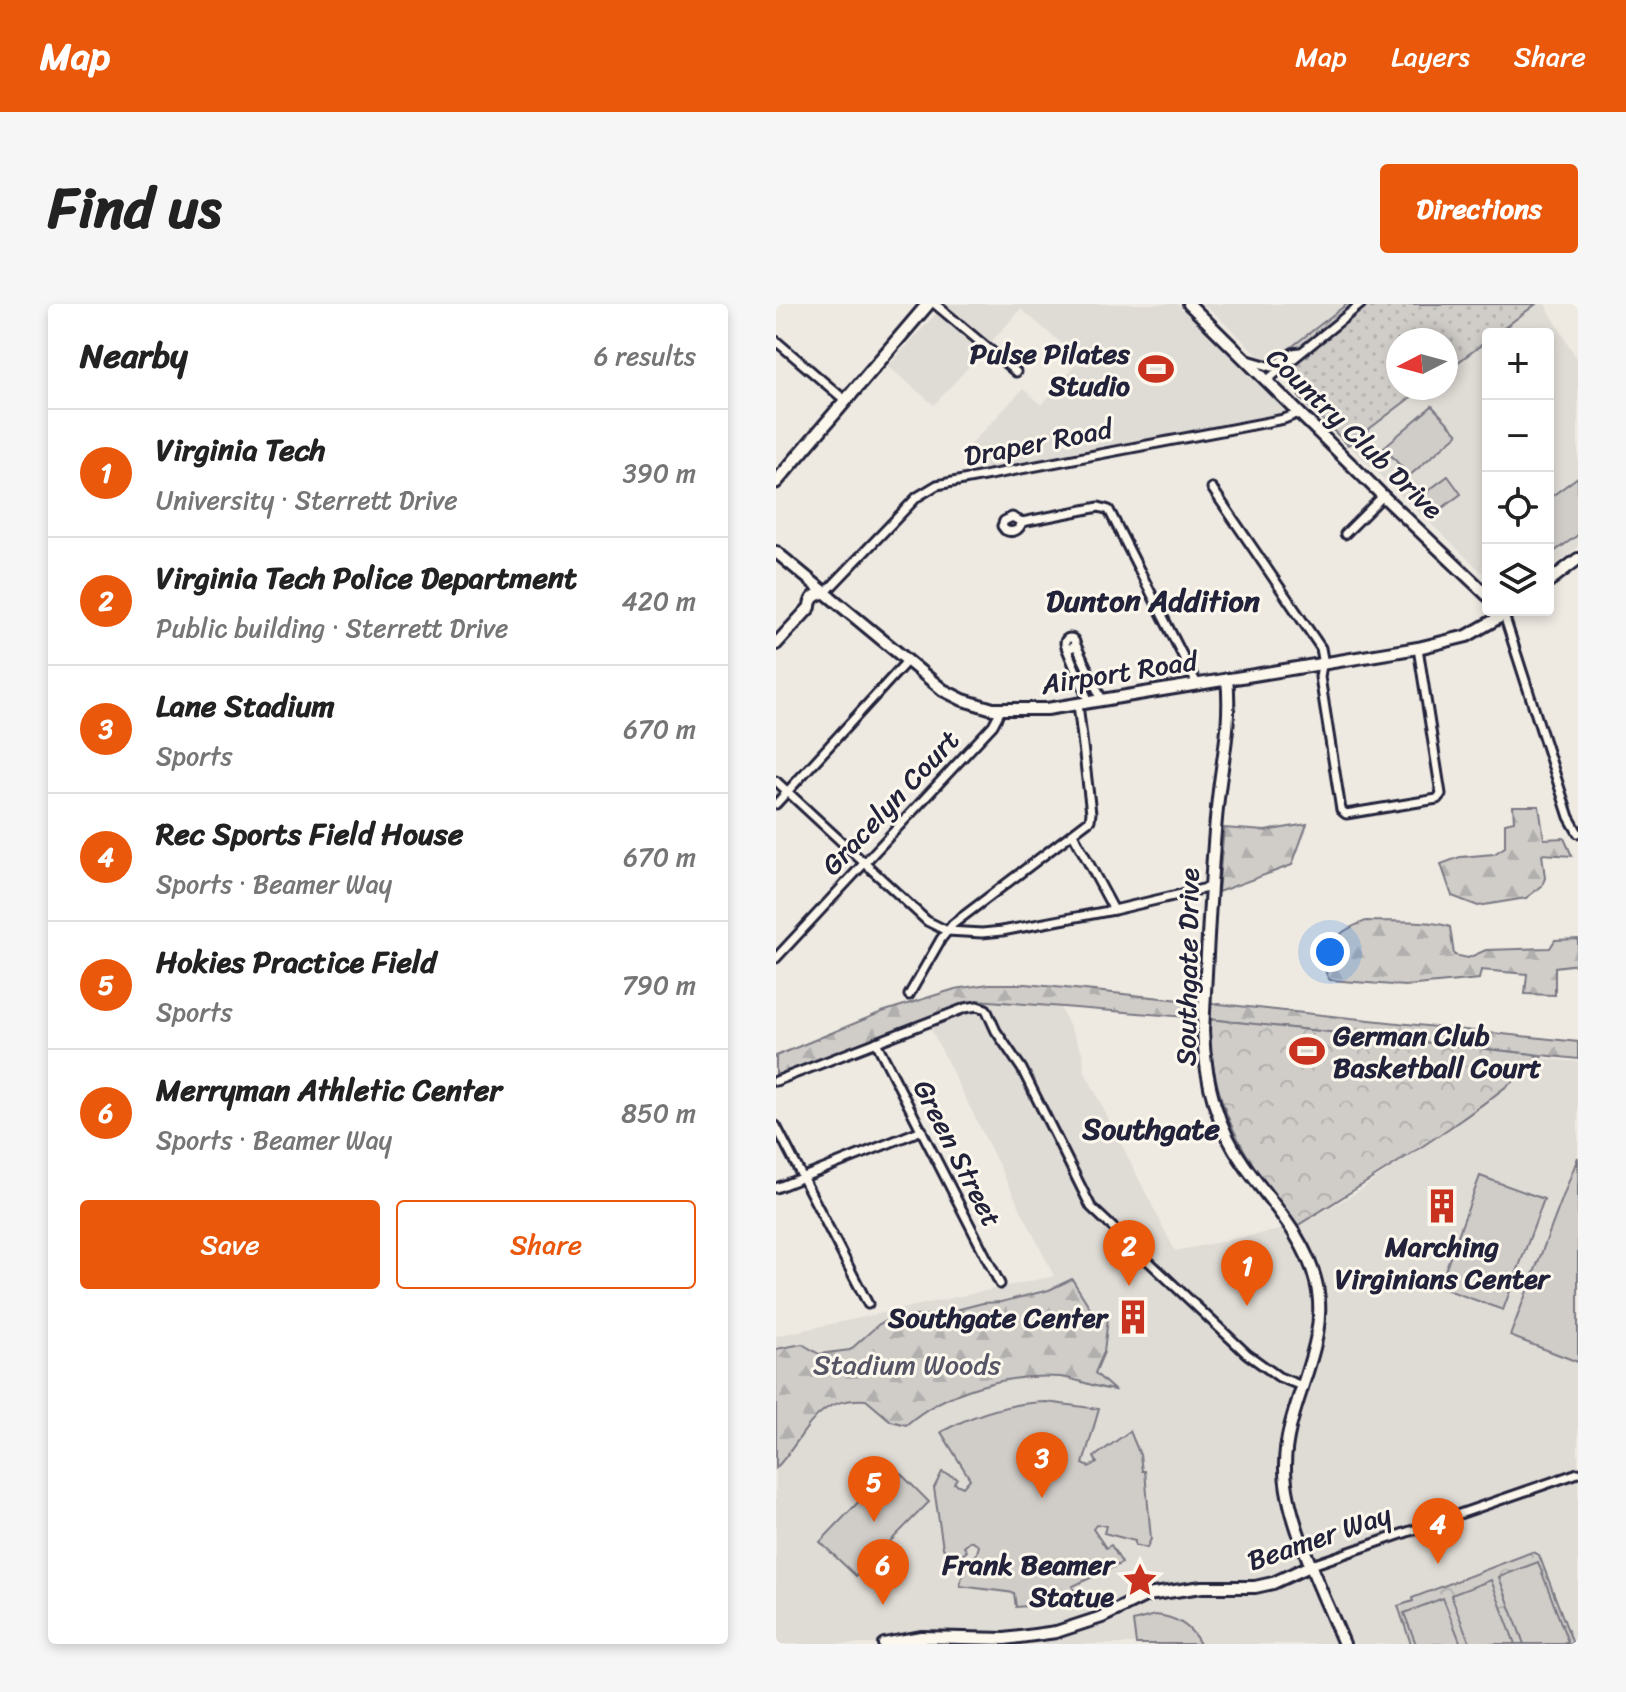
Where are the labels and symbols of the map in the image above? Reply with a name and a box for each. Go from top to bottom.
north arrow [1386,328,1458,400]
place label: Pulse Pilates Studio [970,329,1131,410]
street label: Country Club Drive [1254,335,1455,532]
sports icon: Pulse Pilates Studio [1137,350,1175,388]
street label: Draper Road [960,404,1119,481]
district label: Dunton Addition [1046,574,1261,628]
street label: Airport Road [1037,636,1203,709]
street label: Gracelyn Court [809,718,972,887]
street label: Southgate Drive [1161,867,1214,1067]
your location [1310,932,1350,972]
place label: German Club Basketball Court [1333,1011,1542,1092]
sports icon: German Club Basketball Court [1288,1032,1326,1070]
street label: Green Street [899,1071,1016,1236]
district label: Southgate [1081,1102,1220,1156]
building icon: Marching Virginians Center [1423,1187,1461,1225]
pin: 2 [1103,1220,1155,1286]
place label: Marching Virginians Center [1335,1222,1552,1303]
pin: 1 [1221,1240,1273,1306]
place label: Southgate Center [887,1293,1110,1342]
building icon: Southgate Center [1114,1298,1152,1336]
park label: Stadium Woods [813,1340,1001,1389]
pin: 3 [1016,1432,1068,1498]
pin: 5 [848,1456,900,1522]
street label: Beamer Way [1240,1490,1399,1585]
pin: 4 [1412,1498,1464,1564]
pin: 6 [857,1539,909,1605]
place label: Frank Beamer Statue [941,1540,1117,1621]
place icon: Frank Beamer Statue [1121,1561,1159,1599]

